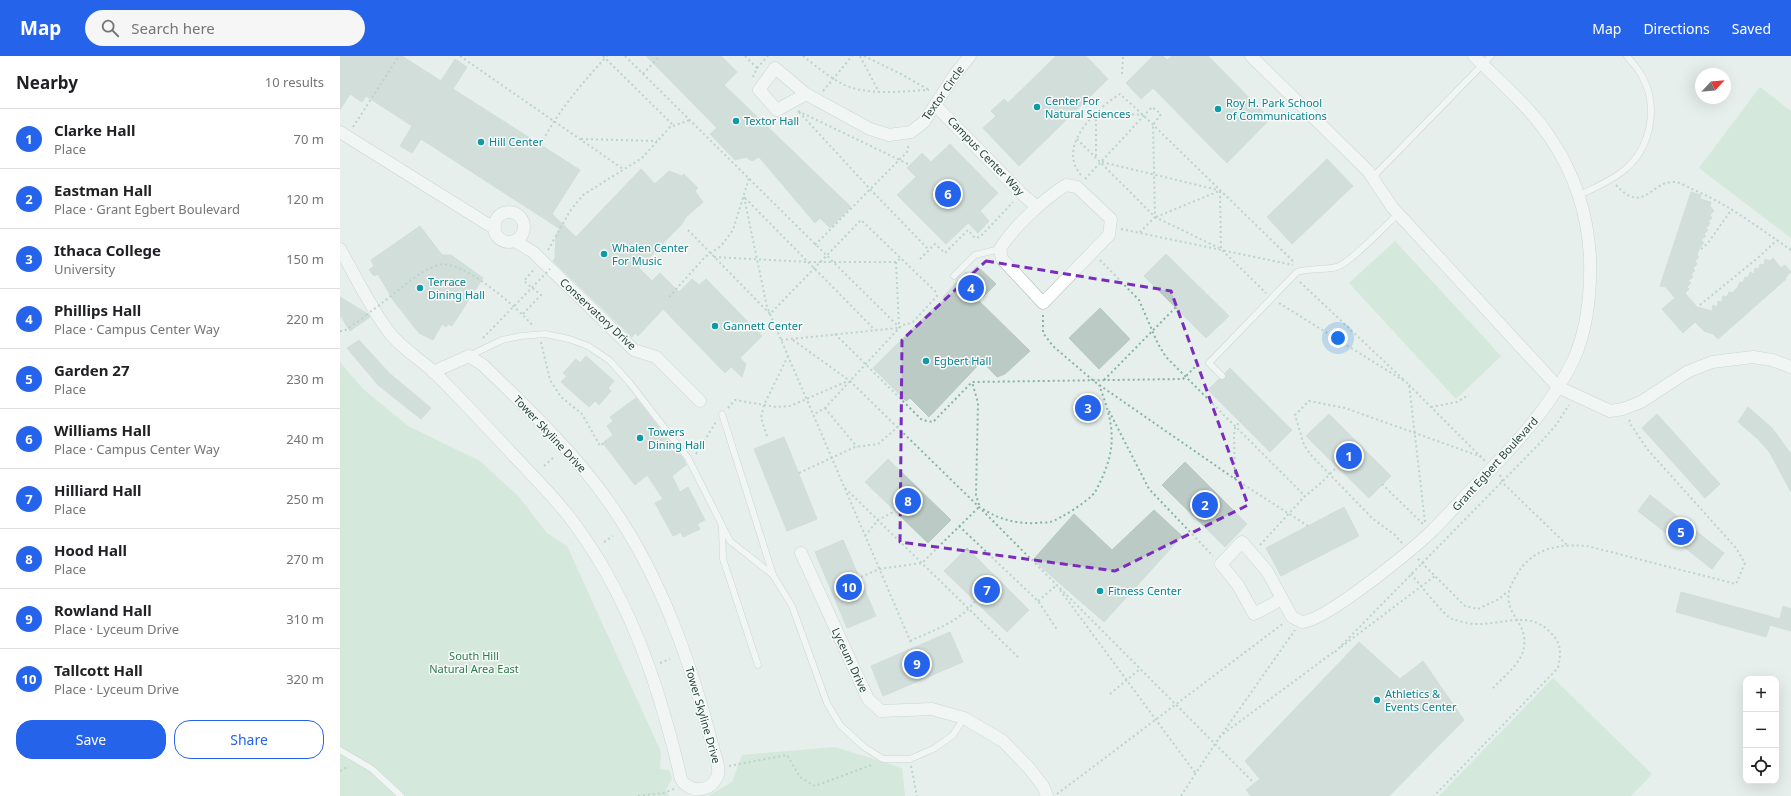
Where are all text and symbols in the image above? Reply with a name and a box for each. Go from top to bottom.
search box [85,10,365,46]
text: Map [20,15,61,41]
icon: search [99,17,121,39]
text: Search here [131,18,215,38]
text: Map [1592,19,1621,38]
text: Directions [1643,19,1710,38]
text: Saved [1732,19,1771,38]
street label: Textor Circle [918,62,967,123]
north arrow [1695,68,1731,104]
text: Nearby [16,71,78,94]
text: 10 results [265,73,324,91]
place label: Center For Natural Sciences [1045,93,1130,121]
place label: Roy H. Park School of Communications [1226,95,1327,123]
marker: Center For Natural Sciences [1032,102,1042,112]
marker: Roy H. Park School of Communications [1213,104,1223,114]
place label: Textor Hall [744,113,799,128]
street label: Campus Center Way [945,113,1028,199]
marker: Textor Hall [731,116,741,126]
text: Clarke Hall [54,120,135,140]
text: 1 [25,130,33,148]
text: 70 m [294,130,324,148]
place label: Hill Center [489,134,544,149]
marker: Hill Center [476,137,486,147]
text: Place [54,140,86,158]
pin: 6 [935,179,961,209]
text: Eastman Hall [54,180,152,200]
text: 2 [25,190,33,208]
text: 120 m [286,190,324,208]
text: Place · Grant Egbert Boulevard [54,200,240,218]
text: Ithaca College [54,240,161,260]
place label: Whalen Center For Music [612,240,689,268]
marker: Whalen Center For Music [599,249,609,259]
text: 3 [25,250,33,268]
text: 150 m [286,250,324,268]
text: University [54,260,115,278]
pin: 4 [958,273,984,303]
place label: Terrace Dining Hall [428,274,485,302]
street label: Conservatory Drive [557,274,640,353]
marker: Terrace Dining Hall [415,283,425,293]
text: Phillips Hall [54,300,141,320]
text: 4 [25,310,33,328]
text: 220 m [286,310,324,328]
place label: Gannett Center [723,318,803,333]
text: Place · Campus Center Way [54,320,220,338]
marker: Gannett Center [710,321,720,331]
your location [1328,328,1348,348]
place label: Egbert Hall [934,353,991,368]
marker: Egbert Hall [921,356,931,366]
text: Garden 27 [54,360,130,380]
text: 5 [25,370,33,388]
text: 230 m [286,370,324,388]
text: Place [54,380,86,398]
street label: Tower Skyline Drive [511,392,590,475]
pin: 3 [1075,393,1101,423]
street label: Grant Egbert Boulevard [1448,413,1541,514]
text: Williams Hall [54,420,151,440]
place label: Towers Dining Hall [648,424,705,452]
text: 6 [25,430,33,448]
text: 240 m [286,430,324,448]
marker: Towers Dining Hall [635,433,645,443]
text: Place · Campus Center Way [54,440,220,458]
pin: 1 [1336,441,1362,471]
text: Hilliard Hall [54,480,142,500]
pin: 8 [895,486,921,516]
text: 7 [25,490,33,508]
text: 250 m [286,490,324,508]
pin: 2 [1192,490,1218,520]
text: Place [54,500,86,518]
pin: 5 [1668,517,1694,547]
text: Hood Hall [54,540,127,560]
text: 8 [25,550,33,568]
text: 270 m [286,550,324,568]
text: Place [54,560,86,578]
pin: 10 [836,572,862,602]
pin: 7 [974,575,1000,605]
place label: Fitness Center [1108,583,1182,598]
marker: Fitness Center [1095,586,1105,596]
text: Rowland Hall [54,600,152,620]
text: 9 [25,610,33,628]
text: 310 m [286,610,324,628]
text: Place · Lyceum Drive [54,620,179,638]
street label: Lyceum Drive [829,625,872,695]
park label: South Hill Natural Area East [429,648,519,676]
pin: 9 [904,649,930,679]
text: Tallcott Hall [54,660,143,680]
street label: Tower Skyline Drive [682,665,725,765]
text: 10 [22,670,36,688]
text: 320 m [286,670,324,688]
map controls [1743,676,1779,784]
button: + [1743,676,1779,712]
text: Place · Lyceum Drive [54,680,179,698]
place label: Athletics & Events Center [1385,686,1457,714]
marker: Athletics & Events Center [1372,695,1382,705]
button: − [1743,712,1779,748]
button: Save [16,720,166,759]
button: Share [174,720,324,759]
button: locate [1743,748,1779,784]

